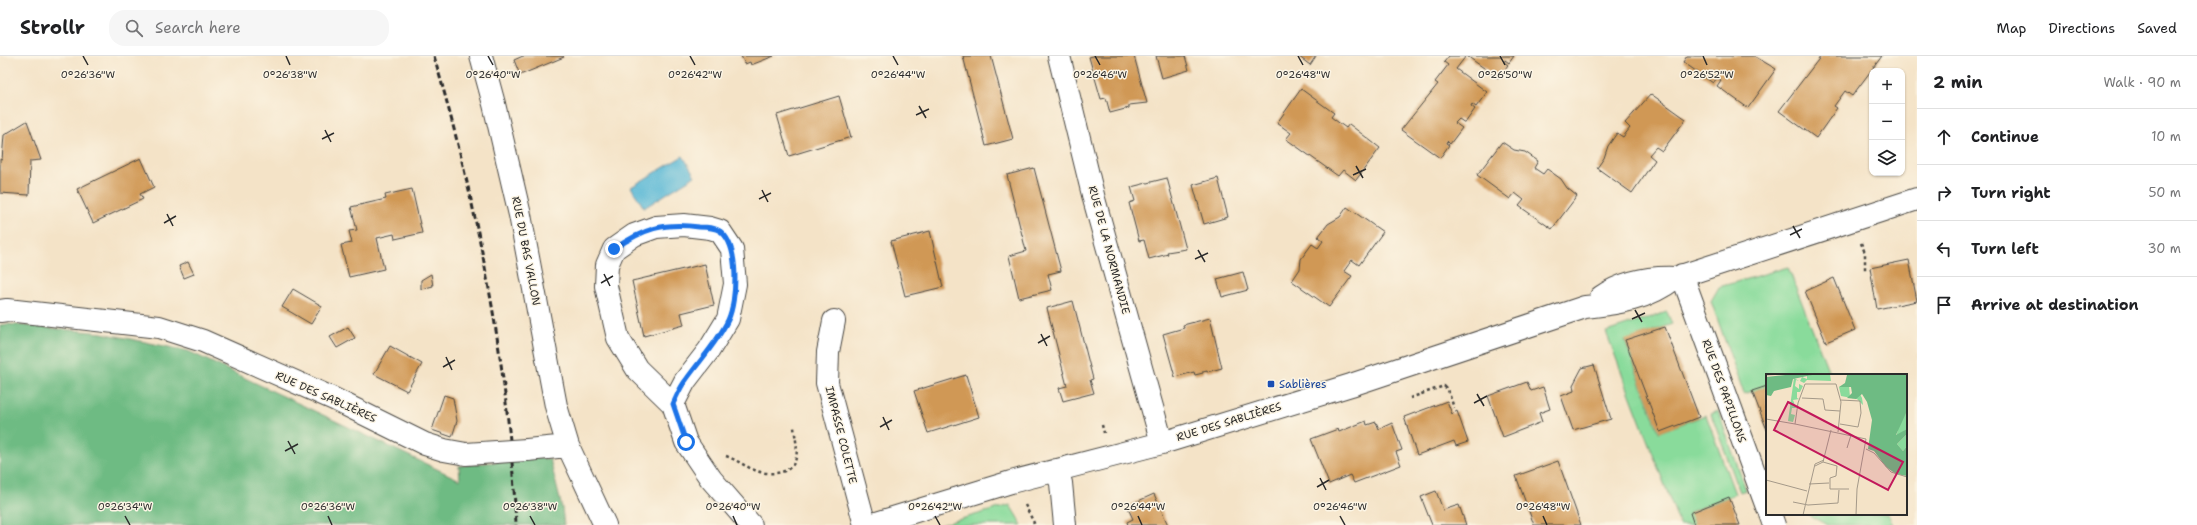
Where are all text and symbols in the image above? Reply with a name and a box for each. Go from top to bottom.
search box [109,10,389,46]
text: Strollr [20,15,85,40]
icon: search [123,17,145,39]
text: Search here [155,18,241,38]
text: Map [1997,19,2027,37]
text: Directions [2049,19,2115,37]
text: Saved [2137,19,2177,37]
text: 0°26'36"W [61,68,116,81]
text: 0°26'38"W [263,68,318,81]
text: 0°26'40"W [465,68,521,81]
text: 0°26'42"W [668,68,722,81]
text: 0°26'44"W [871,68,926,81]
text: 0°26'46"W [1073,68,1127,81]
text: 0°26'48"W [1276,68,1331,81]
text: 0°26'50"W [1478,68,1533,81]
text: 0°26'52"W [1680,68,1734,81]
map controls [1869,68,1905,176]
button: + [1869,68,1905,104]
text: 2 min [1933,71,1983,93]
text: Walk · 90 m [2103,74,2181,91]
button: − [1869,104,1905,140]
icon: ahead [1933,126,1955,148]
text: Continue [1971,127,2039,147]
text: 10 m [2151,128,2181,145]
button: layers [1869,140,1905,176]
icon: right [1933,182,1955,204]
text: Turn right [1971,183,2051,203]
street label: RUE DE LA NORMANDIE [1085,184,1133,316]
text: 50 m [2148,184,2181,201]
street label: RUE DU BAS VALLON [508,195,544,307]
icon: left [1933,238,1955,260]
text: Turn left [1971,239,2039,259]
route end [605,240,623,258]
text: 30 m [2147,240,2181,257]
icon: arrive [1933,294,1955,316]
text: Arrive at destination [1971,295,2139,315]
street label: RUE DES PAPILLONS [1698,337,1750,445]
street label: RUE DES SABLIÈRES [273,367,379,426]
inset map [1766,374,1907,515]
place label: Sablières [1279,377,1327,392]
marker: Sablières [1266,379,1276,389]
street label: IMPASSE COLETTE [822,385,860,485]
street label: RUE DES SABLIÈRES [1174,398,1283,445]
route start [677,433,695,451]
text: 0°26'34"W [98,500,153,513]
text: 0°26'36"W [301,500,356,513]
text: 0°26'38"W [503,500,558,513]
text: 0°26'40"W [705,500,761,513]
text: 0°26'42"W [908,500,962,513]
text: 0°26'44"W [1111,500,1166,513]
text: 0°26'46"W [1313,500,1367,513]
text: 0°26'48"W [1516,500,1571,513]

